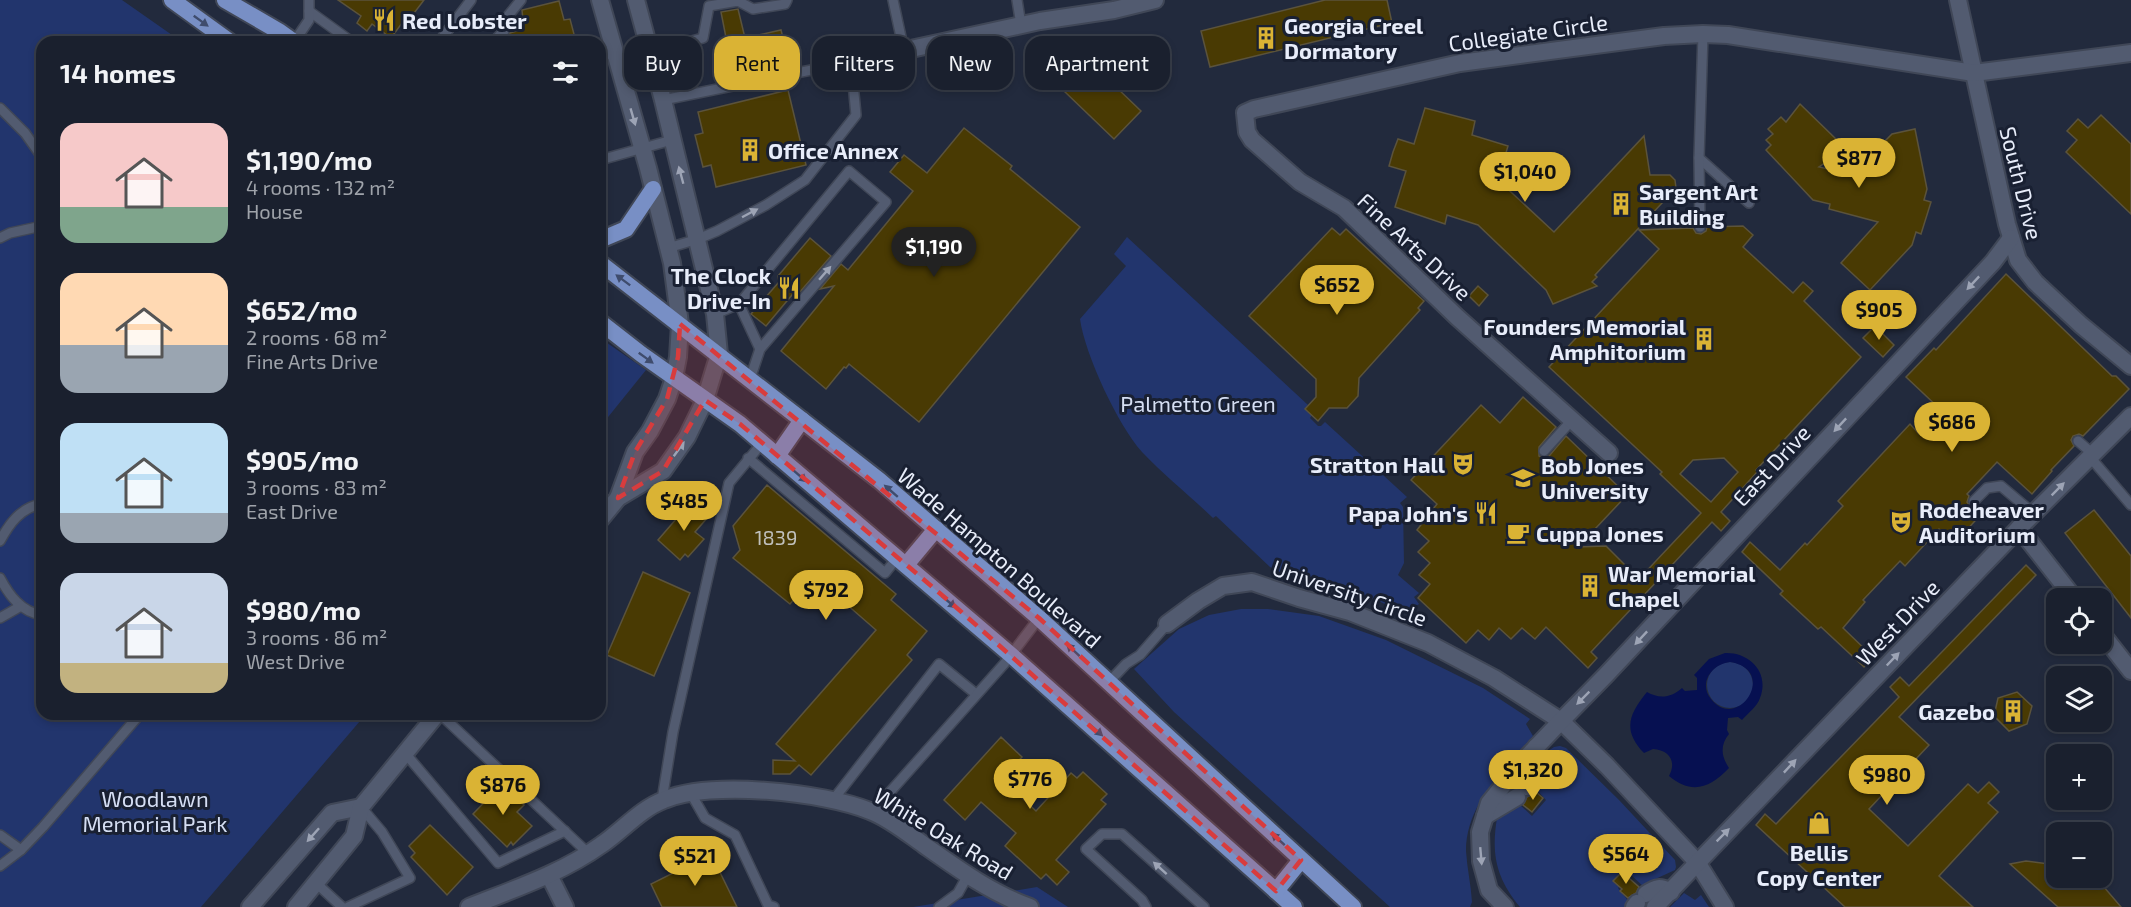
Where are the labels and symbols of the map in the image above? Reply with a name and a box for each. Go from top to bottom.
restaurant icon: Red Lobster [371,7,397,33]
place label: Red Lobster [402,7,527,33]
street label: Collegiate Circle [1447,8,1609,56]
place label: Georgia Creel Dormatory [1284,12,1424,64]
one-way arrow [193,15,209,27]
building icon: Georgia Creel Dormatory [1253,25,1279,51]
one-way arrow [629,108,638,126]
street label: South Drive [1995,124,2049,242]
building icon: Office Annex [737,137,763,163]
place label: Office Annex [768,137,899,163]
pin: $877 [1823,138,1895,189]
pin: $1,040 [1476,152,1574,203]
one-way arrow [675,166,685,185]
place label: Sargent Art Building [1639,178,1758,229]
street label: Fine Arts Drive [1353,187,1477,305]
building icon: Sargent Art Building [1608,191,1634,217]
one-way arrow [742,208,759,218]
pin: $1,190 [885,227,983,278]
place label: The Clock Drive-In [671,262,772,313]
one-way arrow [819,265,832,281]
pin: $652 [1301,265,1373,316]
one-way arrow [616,275,631,287]
restaurant icon: The Clock Drive-In [776,275,802,301]
one-way arrow [1966,275,1980,290]
pin: $905 [1843,290,1915,341]
place label: Founders Memorial Amphitorium [1483,313,1687,364]
building icon: Founders Memorial Amphitorium [1691,326,1717,352]
one-way arrow [638,352,654,364]
park label: Palmetto Green [1120,390,1276,416]
pin: $686 [1916,402,1988,453]
one-way arrow [1833,417,1847,431]
street label: East Drive [1727,419,1815,511]
one-way arrow [672,441,684,456]
place label: Stratton Hall [1310,451,1446,477]
theatre icon: Stratton Hall [1450,451,1476,477]
place label: Bob Jones University [1541,452,1649,504]
street label: Wade Hampton Boulevard [893,462,1107,652]
school or university icon: Bob Jones University [1510,465,1536,491]
one-way arrow [792,469,807,482]
pin: $485 [648,481,720,532]
one-way arrow [2051,482,2065,496]
one-way arrow [884,484,899,498]
place label: Rodeheaver Auditorium [1919,496,2044,547]
place label: Papa John's [1348,500,1468,526]
restaurant icon: Papa John's [1473,500,1499,526]
theatre icon: Rodeheaver Auditorium [1888,509,1914,535]
cafe icon: Cuppa Jones [1505,520,1531,546]
place label: Cuppa Jones [1536,520,1664,546]
house number: 1839 [755,525,797,549]
street label: University Circle [1269,553,1431,631]
place label: War Memorial Chapel [1608,560,1756,611]
pin: $792 [790,570,862,621]
building icon: War Memorial Chapel [1577,573,1603,599]
street label: West Drive [1850,574,1944,670]
one-way arrow [941,595,957,608]
one-way arrow [1634,631,1648,645]
one-way arrow [1067,644,1081,658]
one-way arrow [1885,652,1899,666]
one-way arrow [1577,690,1591,704]
place label: Gazebo [1918,698,1995,724]
building icon: Gazebo [2000,698,2026,724]
one-way arrow [1088,723,1103,736]
pin: $1,320 [1484,750,1582,801]
pin: $980 [1851,755,1923,806]
pin: $776 [994,759,1066,810]
one-way arrow [1782,759,1796,773]
pin: $876 [467,765,539,816]
street label: White Oak Road [870,781,1018,885]
park label: Woodlawn Memorial Park [82,785,228,836]
shop icon: Bellis Copy Center [1806,810,1832,836]
one-way arrow [306,827,320,842]
one-way arrow [1716,828,1730,843]
one-way arrow [1271,832,1286,846]
pin: $564 [1590,834,1662,885]
pin: $521 [659,836,731,887]
place label: Bellis Copy Center [1756,839,1882,891]
one-way arrow [1476,846,1486,865]
one-way arrow [1153,861,1168,875]

